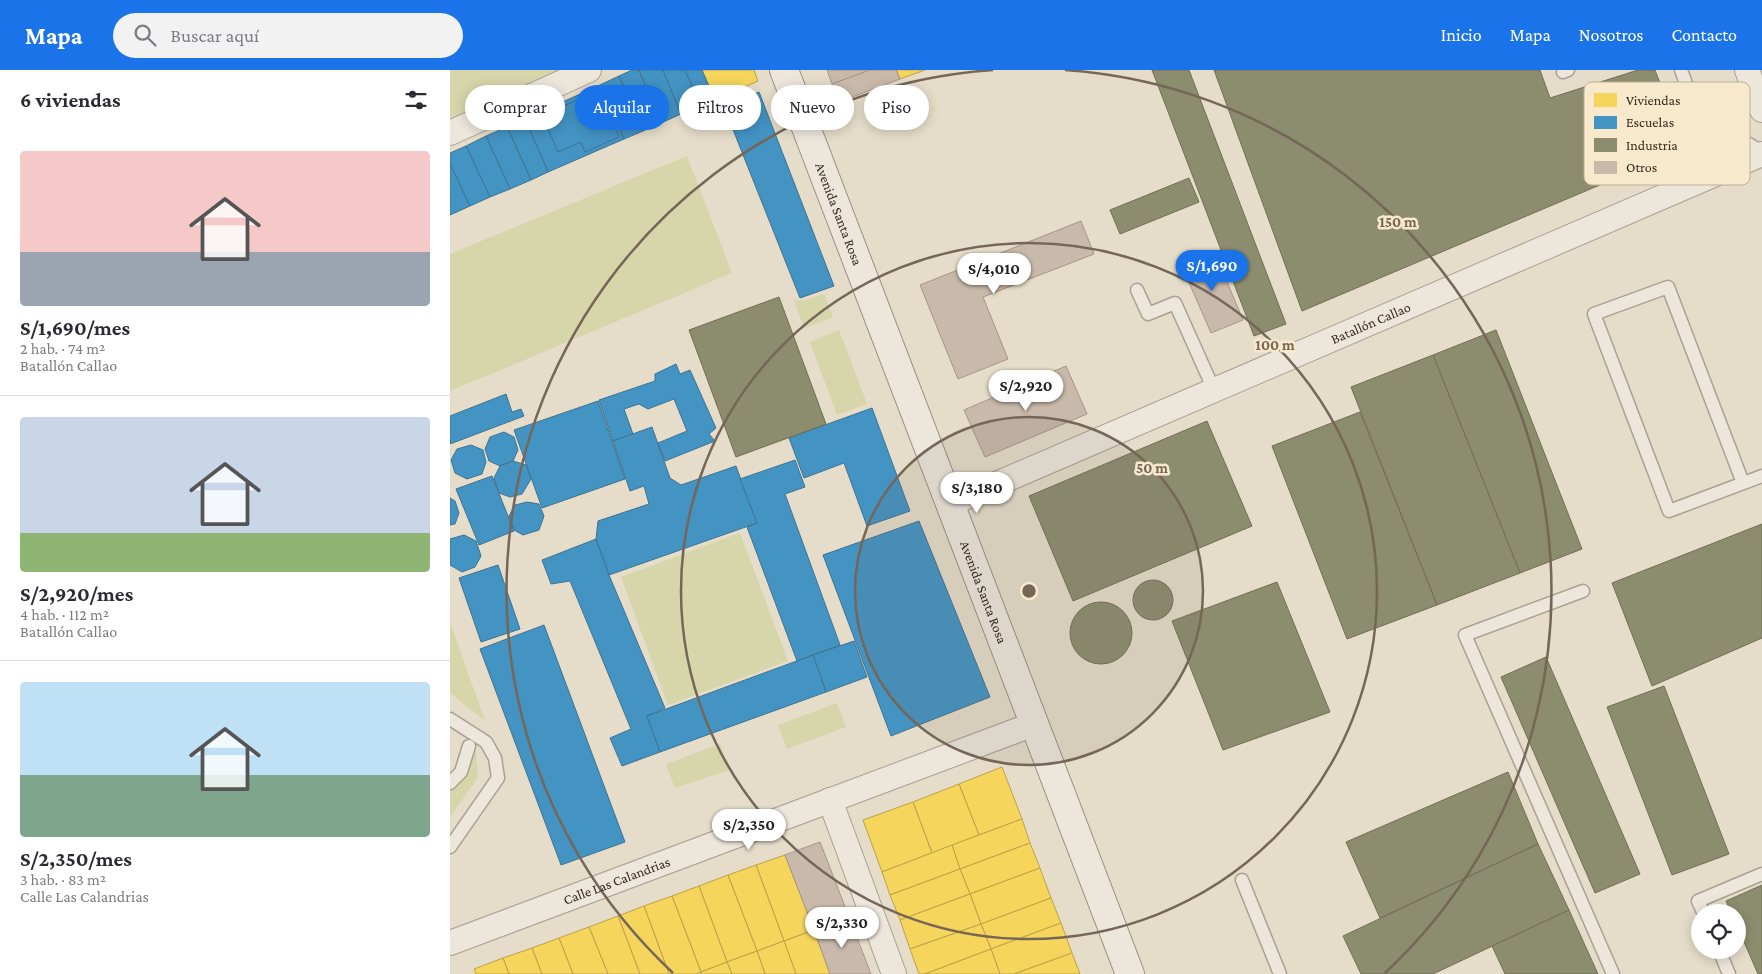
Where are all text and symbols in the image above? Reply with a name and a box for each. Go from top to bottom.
search box [113,13,463,58]
icon: search [131,21,159,49]
text: Mapa [25,22,83,49]
text: Buscar aquí [171,25,259,46]
text: Inicio [1441,25,1482,45]
text: Mapa [1510,25,1551,45]
text: Nosotros [1579,25,1643,45]
text: Contacto [1671,25,1737,45]
legend [1584,82,1750,185]
chip: Comprar [465,85,565,130]
chip: Alquilar [575,85,669,130]
chip: Filtros [679,85,761,130]
chip: Nuevo [771,85,854,130]
chip: Piso [864,85,929,130]
icon: filters [402,86,430,114]
text: 6 viviendas [20,88,120,112]
text: Viviendas [1626,92,1681,108]
text: Escuelas [1626,114,1674,130]
text: Industria [1626,137,1678,153]
text: Otros [1626,159,1657,175]
street label: Avenida Santa Rosa [812,160,866,268]
icon: home [180,184,270,274]
text: 150 m [1379,214,1417,230]
pin: S/1,690 [1166,250,1258,292]
pin: S/4,010 [948,252,1040,295]
text: S/1,690 [1187,257,1237,274]
text: S/4,010 [968,260,1020,277]
street label: Batallón Callao [1328,298,1413,347]
text: S/1,690/mes [20,316,130,340]
text: 100 m [1255,337,1295,353]
text: 2 hab. · 74 m² [20,340,105,357]
text: Batallón Callao [20,357,117,374]
pin: S/2,920 [980,370,1072,412]
text: S/2,920 [999,377,1053,394]
icon: home [180,449,270,539]
text: 50 m [1136,460,1168,476]
pin: S/3,180 [931,472,1023,514]
text: S/3,180 [951,479,1003,496]
street label: Avenida Santa Rosa [957,538,1011,646]
text: S/2,920/mes [20,582,133,606]
centre of rings [1020,582,1038,600]
text: 4 hab. · 112 m² [20,606,109,623]
text: Batallón Callao [20,623,117,640]
icon: home [180,714,270,804]
pin: S/2,350 [703,808,795,851]
text: S/2,350 [723,816,775,833]
text: S/2,350/mes [20,847,132,871]
street label: Calle Las Calandrias [561,853,672,908]
text: 3 hab. · 83 m² [20,871,106,888]
text: Calle Las Calandrias [20,888,149,905]
map controls [1691,904,1746,959]
button: locate [1691,904,1746,959]
pin: S/2,330 [796,906,888,949]
text: S/2,330 [816,914,868,931]

